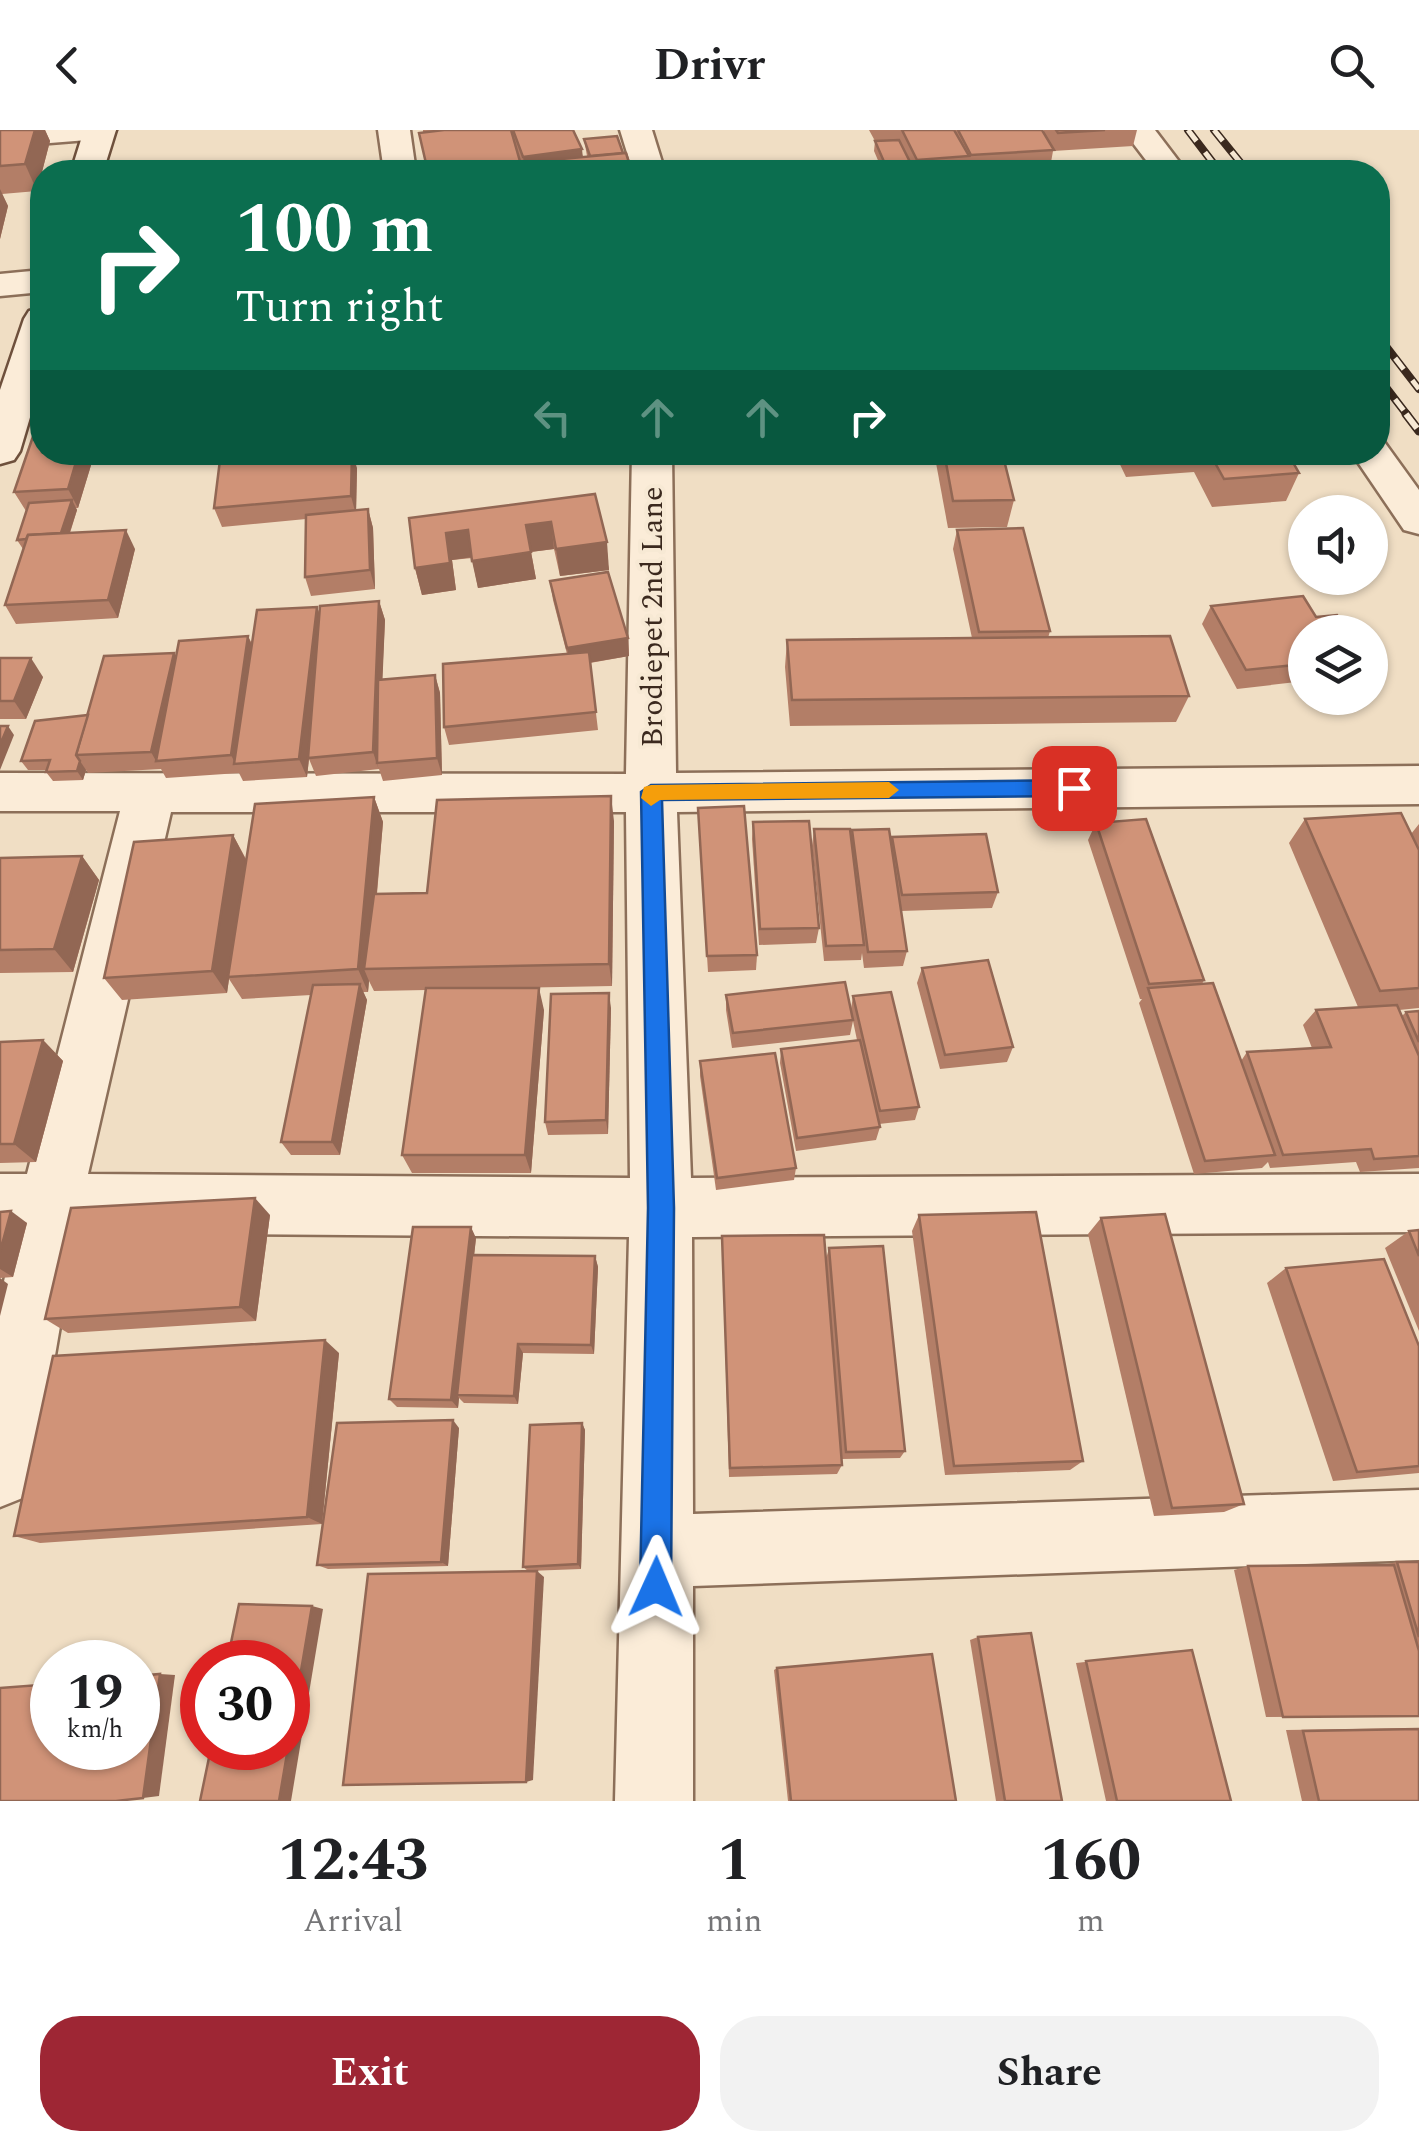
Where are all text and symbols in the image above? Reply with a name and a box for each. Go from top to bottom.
text: Drivr [654,31,765,100]
icon: back [40,38,95,93]
icon: search [1324,38,1379,93]
text: 100 m [235,177,433,283]
icon: right [70,200,200,330]
text: Turn right [235,273,444,342]
icon: left [525,390,580,445]
icon: ahead [630,390,685,445]
icon: ahead [735,390,790,445]
icon: right [840,390,895,445]
street label: Brodiepet 2nd Lane [630,487,676,747]
map controls [1288,495,1388,715]
button: sound [1288,495,1388,595]
button: layers [1288,615,1388,715]
pin [1032,746,1117,831]
icon: arrive [1047,761,1102,816]
position arrow [604,1535,708,1639]
speed limit sign: 30 [180,1640,310,1770]
text: 19 [67,1655,123,1731]
text: km/h [67,1711,123,1749]
text: 12:43 [278,1815,429,1907]
text: 1 [718,1815,751,1907]
text: 160 [1040,1815,1141,1907]
text: Arrival [303,1897,403,1946]
text: min [706,1897,762,1946]
text: m [1077,1897,1104,1946]
button: Exit [40,2016,700,2131]
button: Share [720,2016,1379,2131]

